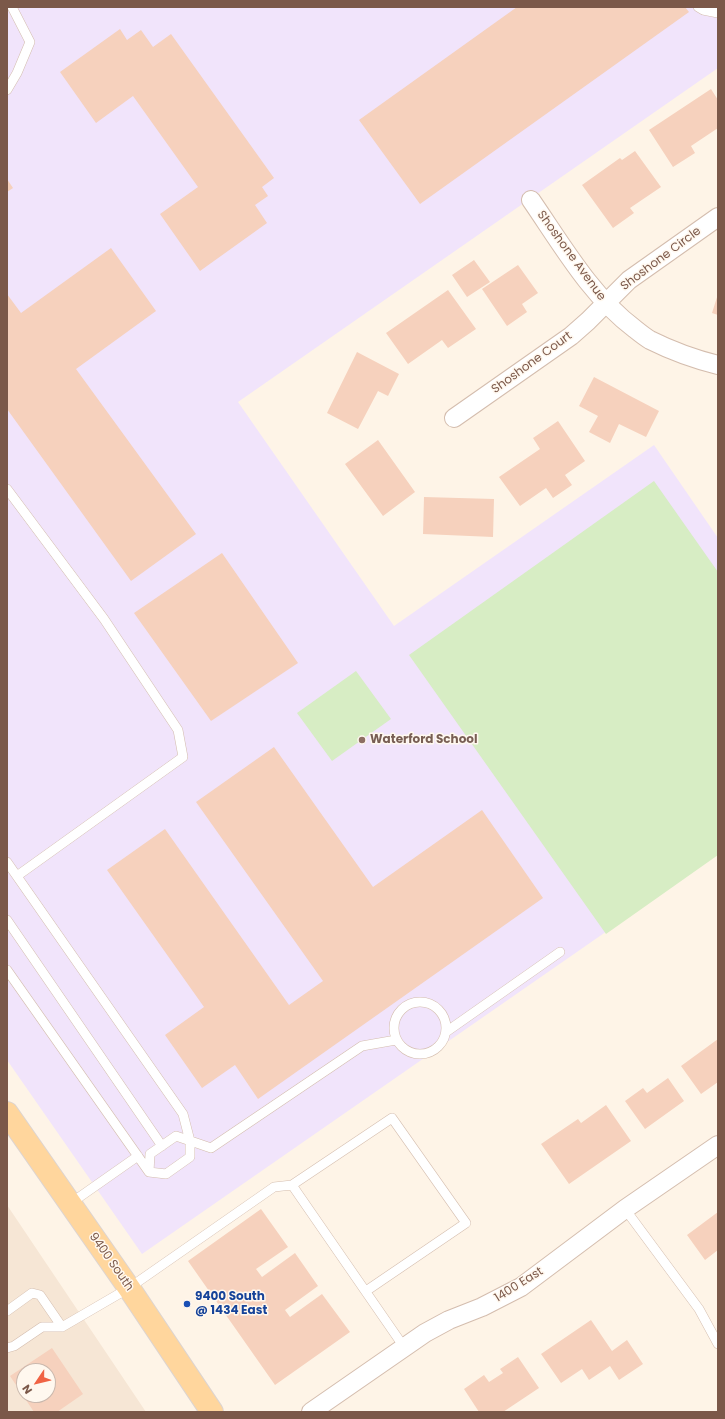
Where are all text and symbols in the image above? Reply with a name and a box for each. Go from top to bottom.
street label: Shoshone Avenue [534,208,608,304]
street label: Shoshone Circle [618,224,704,294]
street label: Shoshone Court [489,329,575,397]
place label: Waterford School [370,733,478,747]
marker: Waterford School [357,735,367,745]
street label: 9400 South [86,1230,136,1294]
street label: 1400 East [492,1264,546,1306]
place label: 9400 South @ 1434 East [195,1290,267,1318]
marker: 9400 South @ 1434 East [182,1299,192,1309]
north arrow [16,1363,56,1403]
text: N [18,1381,36,1397]

